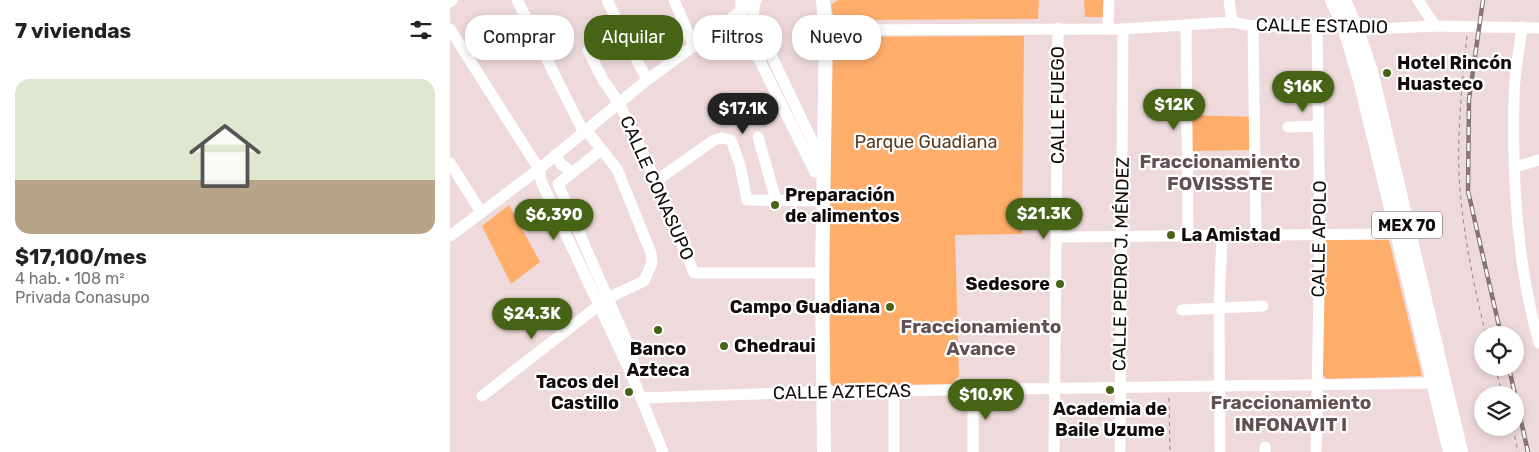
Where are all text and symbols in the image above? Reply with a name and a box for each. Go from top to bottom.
street label: CALLE ESTADIO [1256,14,1388,38]
chip: Comprar [465,15,574,60]
chip: Alquilar [584,15,683,60]
chip: Filtros [693,15,782,60]
chip: Nuevo [792,15,881,60]
icon: filters [407,16,435,44]
text: 7 viviendas [15,18,131,43]
street label: CALLE FUEGO [1047,46,1069,164]
place label: Hotel Rincón Huasteco [1397,52,1512,95]
marker: Hotel Rincón Huasteco [1381,67,1393,79]
pin: $16K [1273,70,1333,113]
text: $16K [1283,77,1323,96]
pin: $12K [1144,88,1204,131]
pin: $17.1K [702,92,784,135]
text: $12K [1154,95,1194,114]
text: $17.1K [719,99,767,118]
icon: home [180,111,270,201]
street label: CALLE CONASUPO [615,112,699,264]
park label: Parque Guadiana [855,131,997,153]
district label: Fraccionamiento FOVISSSTE [1140,150,1300,195]
street label: CALLE PEDRO J. MÉNDEZ [1108,156,1134,371]
street label: CALLE APOLO [1307,180,1331,298]
place label: Preparación de alimentos [785,184,900,227]
pin: $6,390 [513,198,595,241]
pin: $21.3K [1003,198,1085,240]
marker: Preparación de alimentos [769,199,781,211]
text: $21.3K [1017,204,1071,223]
text: $6,390 [525,205,583,224]
road number: MEX 70 [1372,212,1442,238]
place label: La Amistad [1181,224,1281,246]
marker: La Amistad [1165,229,1177,241]
text: $17,100/mes [15,244,147,269]
text: 4 hab. · 108 m² [15,269,125,288]
place label: Sedesore [966,273,1050,295]
marker: Sedesore [1054,278,1066,290]
text: Privada Conasupo [15,288,150,307]
place label: Campo Guadiana [730,296,880,318]
pin: $24.3K [491,298,573,340]
marker: Campo Guadiana [884,301,896,313]
text: $24.3K [503,304,561,323]
district label: Fraccionamiento Avance [901,315,1061,360]
marker: Banco Azteca [652,324,664,336]
map controls [1474,326,1524,436]
button: locate [1474,326,1524,376]
place label: Chedraui [734,335,816,357]
place label: Banco Azteca [626,338,690,381]
marker: Chedraui [718,340,730,352]
place label: Tacos del Castillo [536,371,619,414]
pin: $10.9K [945,378,1027,421]
street label: CALLE AZTECAS [773,380,911,404]
marker: Academia de Baile Uzume [1104,384,1116,396]
text: $10.9K [959,385,1013,404]
marker: Tacos del Castillo [623,386,635,398]
button: layers [1474,386,1524,436]
district label: Fraccionamiento INFONAVIT I [1211,391,1371,436]
place label: Academia de Baile Uzume [1053,398,1167,441]

